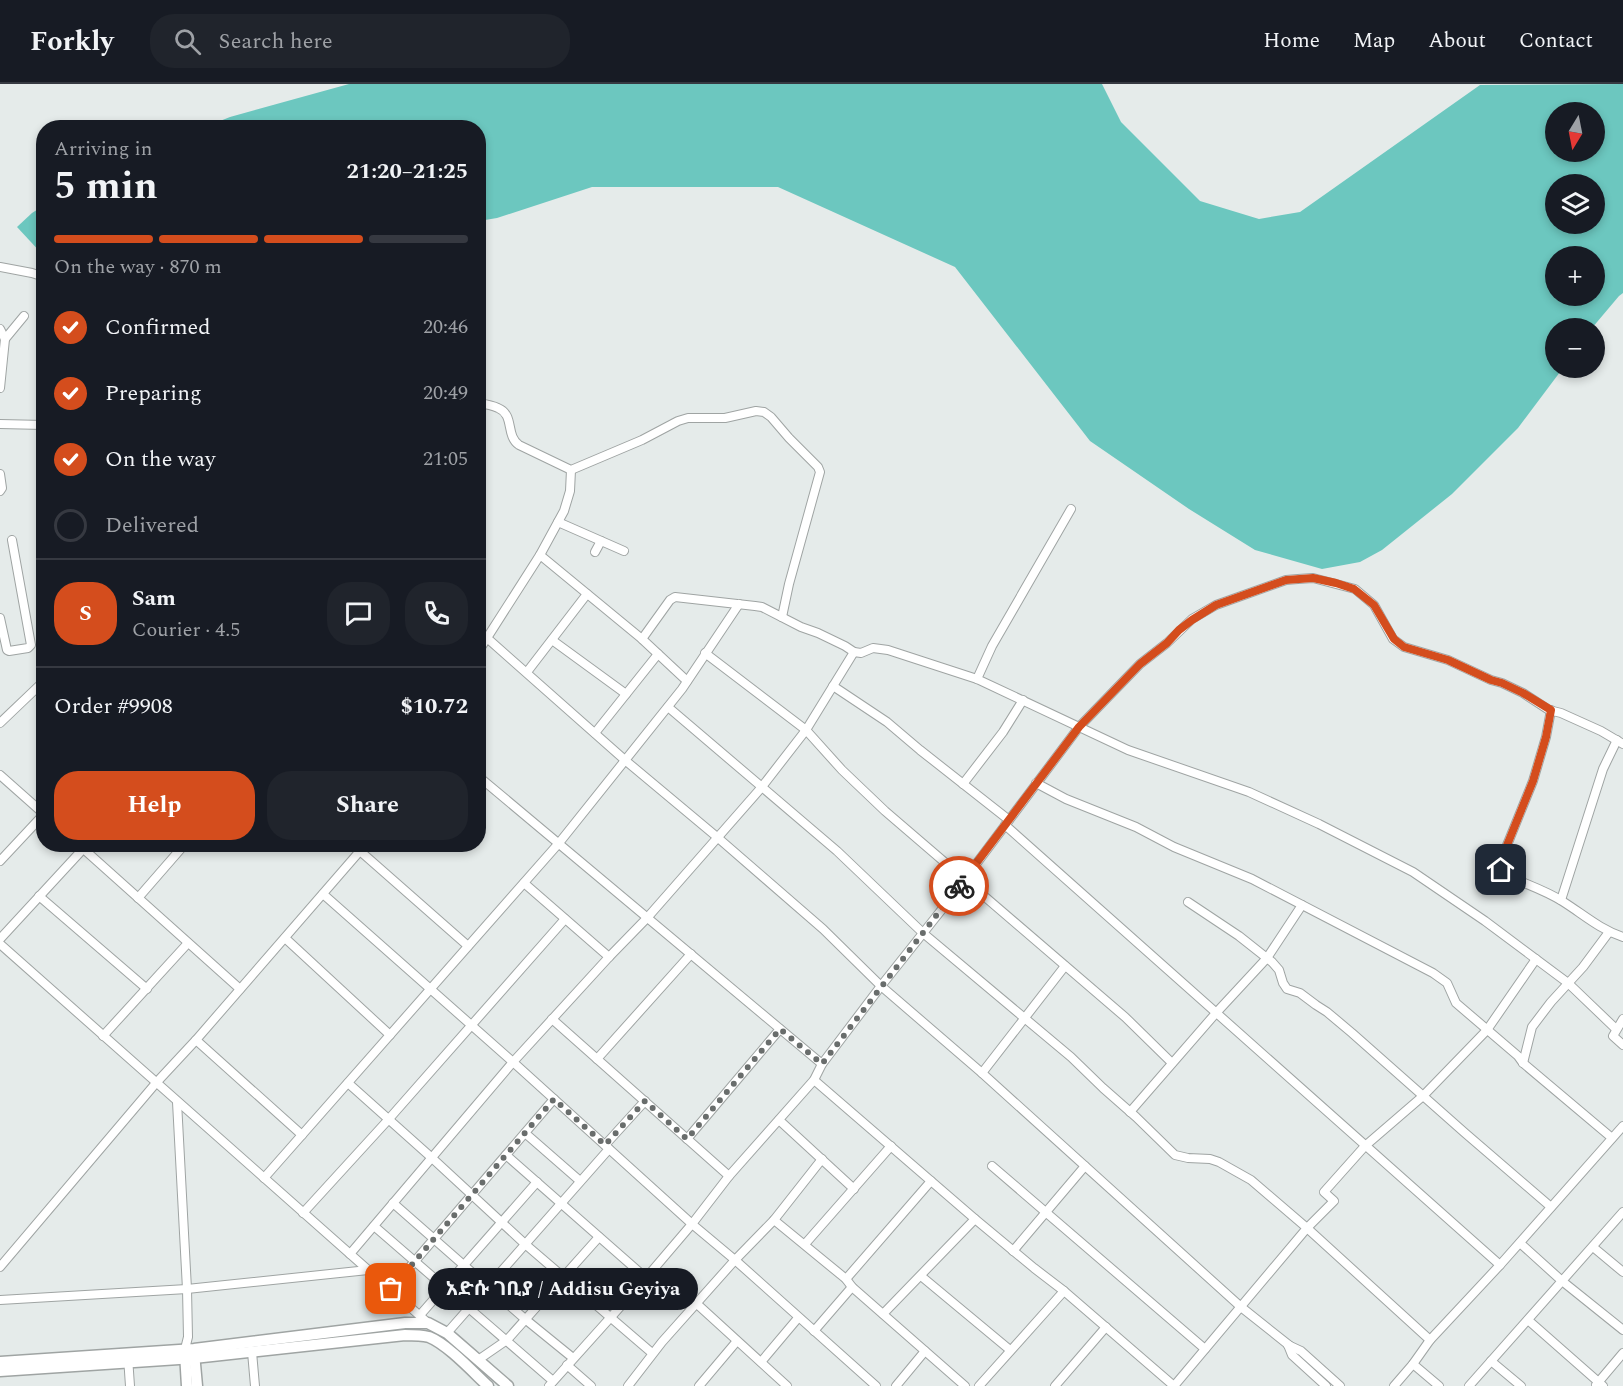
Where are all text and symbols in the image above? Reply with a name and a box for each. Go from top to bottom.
search box [150,14,570,68]
text: Forkly [30,20,114,63]
icon: search [171,25,204,58]
text: Search here [219,25,333,58]
text: Home [1263,25,1320,57]
text: Map [1353,25,1395,57]
text: About [1428,25,1486,57]
text: Contact [1519,25,1593,57]
north arrow [1545,102,1605,162]
map controls [1545,102,1605,378]
text: Arriving in [54,134,152,164]
text: 21:20–21:25 [346,155,468,188]
text: 5 min [54,157,158,216]
button: layers [1545,174,1605,234]
button: + [1545,246,1605,306]
text: On the way · 870 m [54,252,222,282]
icon: check [54,311,87,344]
text: Confirmed [105,311,211,344]
text: 20:46 [423,312,468,342]
button: − [1545,318,1605,378]
icon: check [54,377,87,410]
text: Preparing [105,377,202,410]
text: 20:49 [423,378,468,408]
icon: check [54,443,87,476]
text: On the way [105,443,216,476]
text: 21:05 [423,444,468,474]
text: Delivered [105,509,199,542]
text: Sam [132,582,176,615]
button: chat [327,582,390,645]
button: phone [405,582,468,645]
text: S [79,597,92,630]
text: Courier · 4.5 [132,615,240,645]
text: Order #9908 [54,690,173,723]
text: $10.72 [400,690,468,723]
button: Help [54,771,255,840]
button: Share [267,771,468,840]
pin [1475,844,1526,895]
icon: home [1484,853,1517,886]
courier [929,856,989,916]
icon: bike [943,870,976,903]
pin [365,1263,416,1314]
callout: አድሱ ገቢያ / Addisu Geyiya [427,1268,697,1310]
icon: bag [374,1272,407,1305]
text: አድሱ ገቢያ / Addisu Geyiya [446,1274,680,1304]

